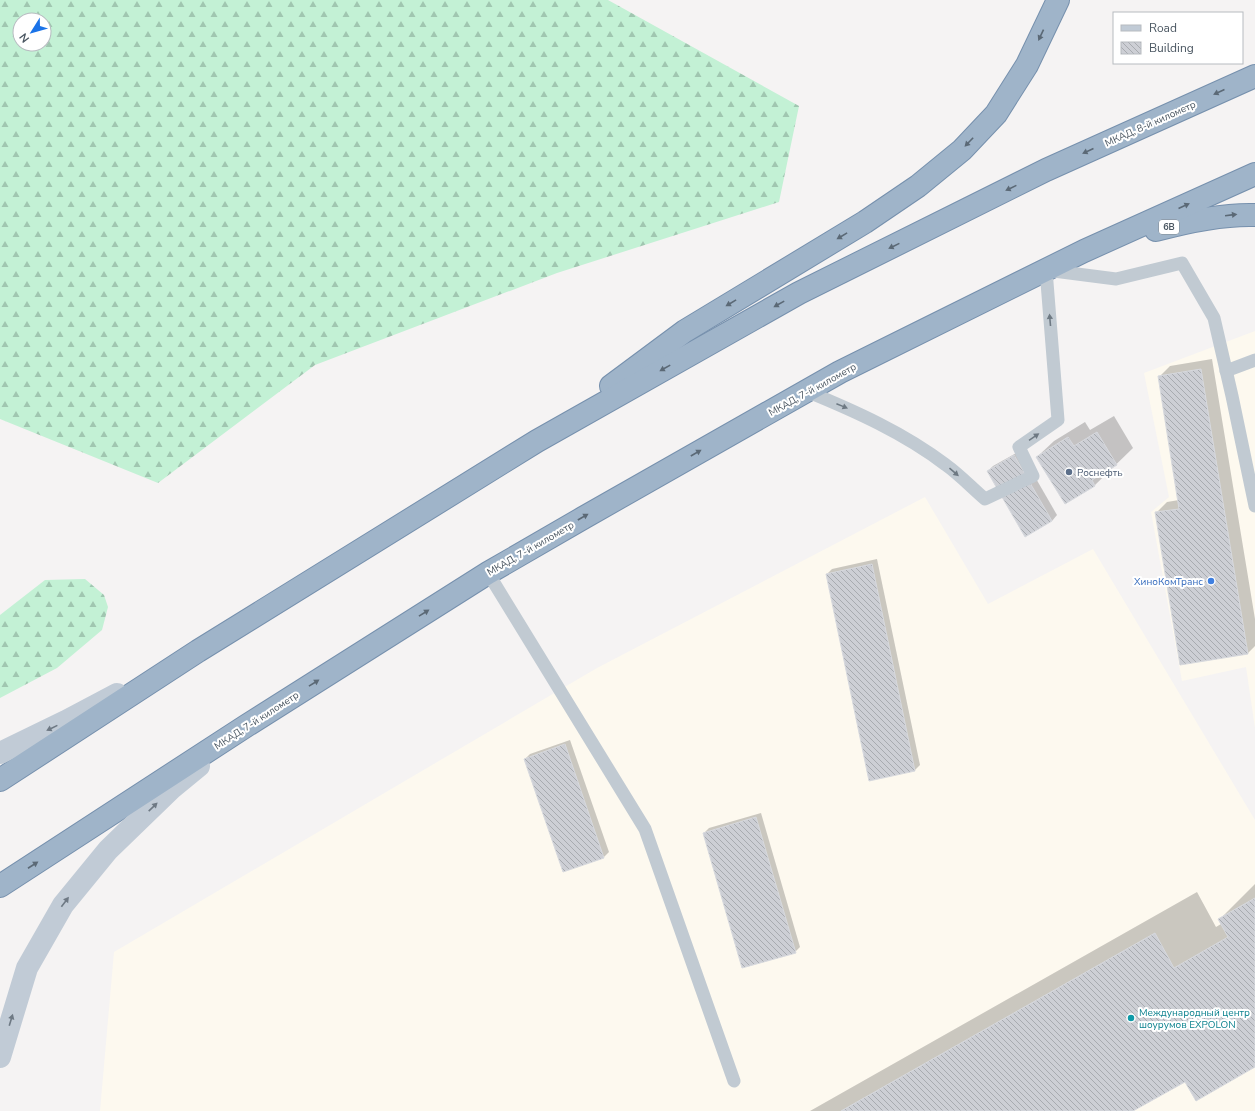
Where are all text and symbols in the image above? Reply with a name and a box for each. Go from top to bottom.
north arrow [12,12,52,52]
legend [1113,12,1243,64]
text: Road [1149,20,1177,36]
text: N [16,30,33,46]
one-way arrow [1038,30,1044,41]
text: Building [1149,40,1194,56]
one-way arrow [1214,89,1225,95]
street label: МКАД, 8-й километр [1103,98,1198,150]
one-way arrow [964,137,974,147]
one-way arrow [1083,148,1094,154]
one-way arrow [1005,185,1017,191]
one-way arrow [1178,203,1189,209]
one-way arrow [1225,212,1237,218]
road number: 6B [1159,220,1179,234]
one-way arrow [836,232,848,239]
one-way arrow [889,242,900,249]
one-way arrow [725,299,737,306]
one-way arrow [773,301,784,308]
one-way arrow [1046,314,1053,326]
street label: МКАД, 7-й километр [766,360,859,420]
one-way arrow [660,365,671,372]
one-way arrow [837,403,848,409]
one-way arrow [1028,433,1039,441]
one-way arrow [691,450,702,457]
place label: Роснефть [1077,466,1123,480]
one-way arrow [949,467,959,477]
marker: Роснефть [1064,467,1074,477]
one-way arrow [577,514,589,521]
street label: МКАД, 7-й километр [484,518,577,579]
place label: ХиноКомТранс [1134,575,1203,589]
marker: ХиноКомТранс [1206,576,1216,586]
one-way arrow [419,609,429,617]
one-way arrow [309,679,319,687]
street label: МКАД, 7-й километр [212,688,302,753]
one-way arrow [46,725,58,731]
one-way arrow [148,802,158,811]
one-way arrow [28,861,38,869]
one-way arrow [61,897,69,908]
place label: Международный центр шоурумов EXPOLON [1139,1006,1250,1032]
one-way arrow [8,1013,14,1025]
marker: Международный центр шоурумов EXPOLON [1126,1013,1136,1023]

